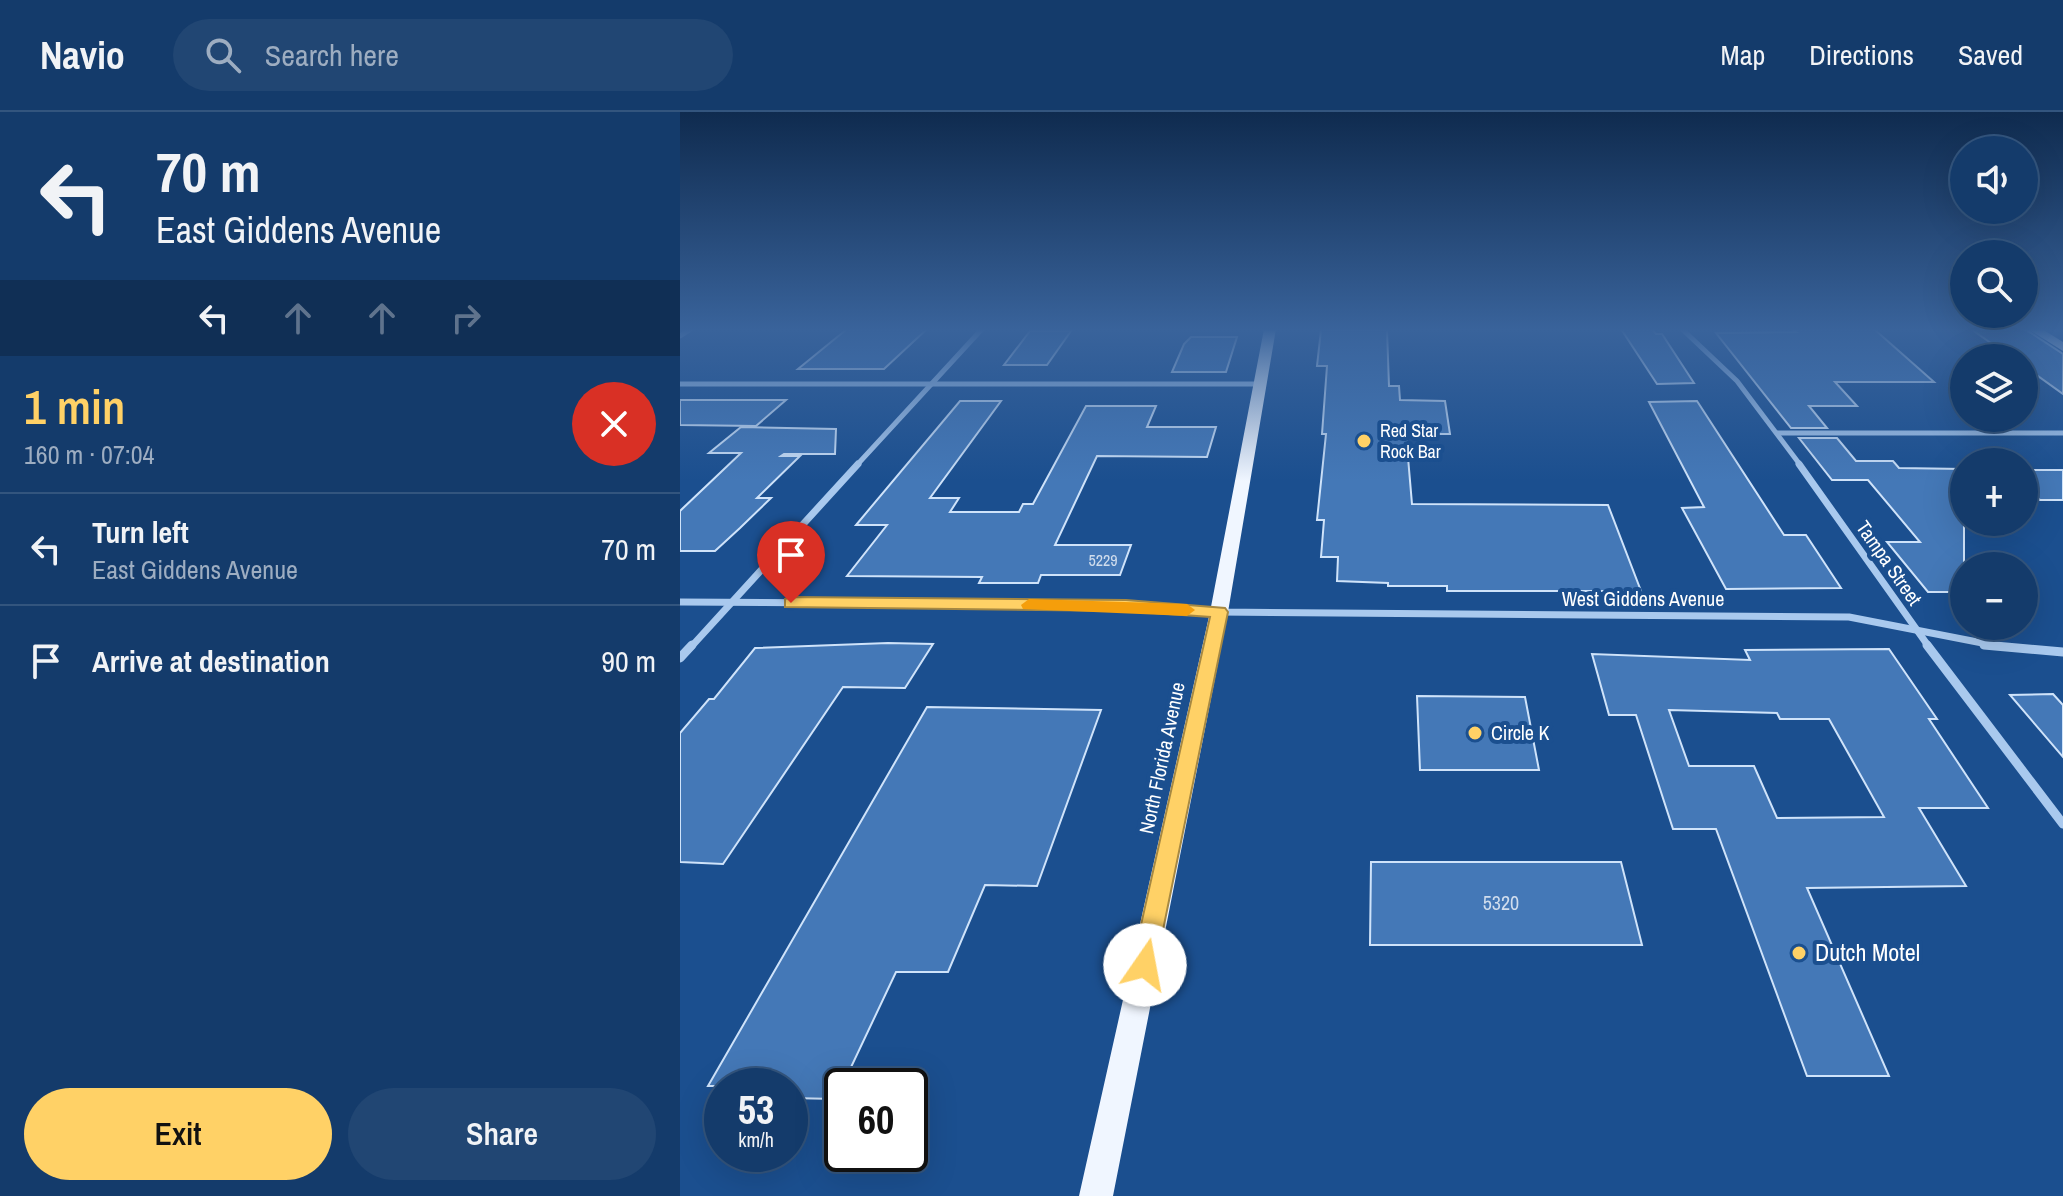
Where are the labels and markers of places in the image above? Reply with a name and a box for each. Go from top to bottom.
place label: Red Star Rock Bar [1380,418,1441,464]
marker: Red Star Rock Bar [1355,432,1373,450]
pin [757,521,825,603]
place label: Circle K [1491,719,1549,746]
marker: Circle K [1466,724,1484,742]
place label: Dutch Motel [1815,936,1920,968]
marker: Dutch Motel [1790,944,1808,962]

